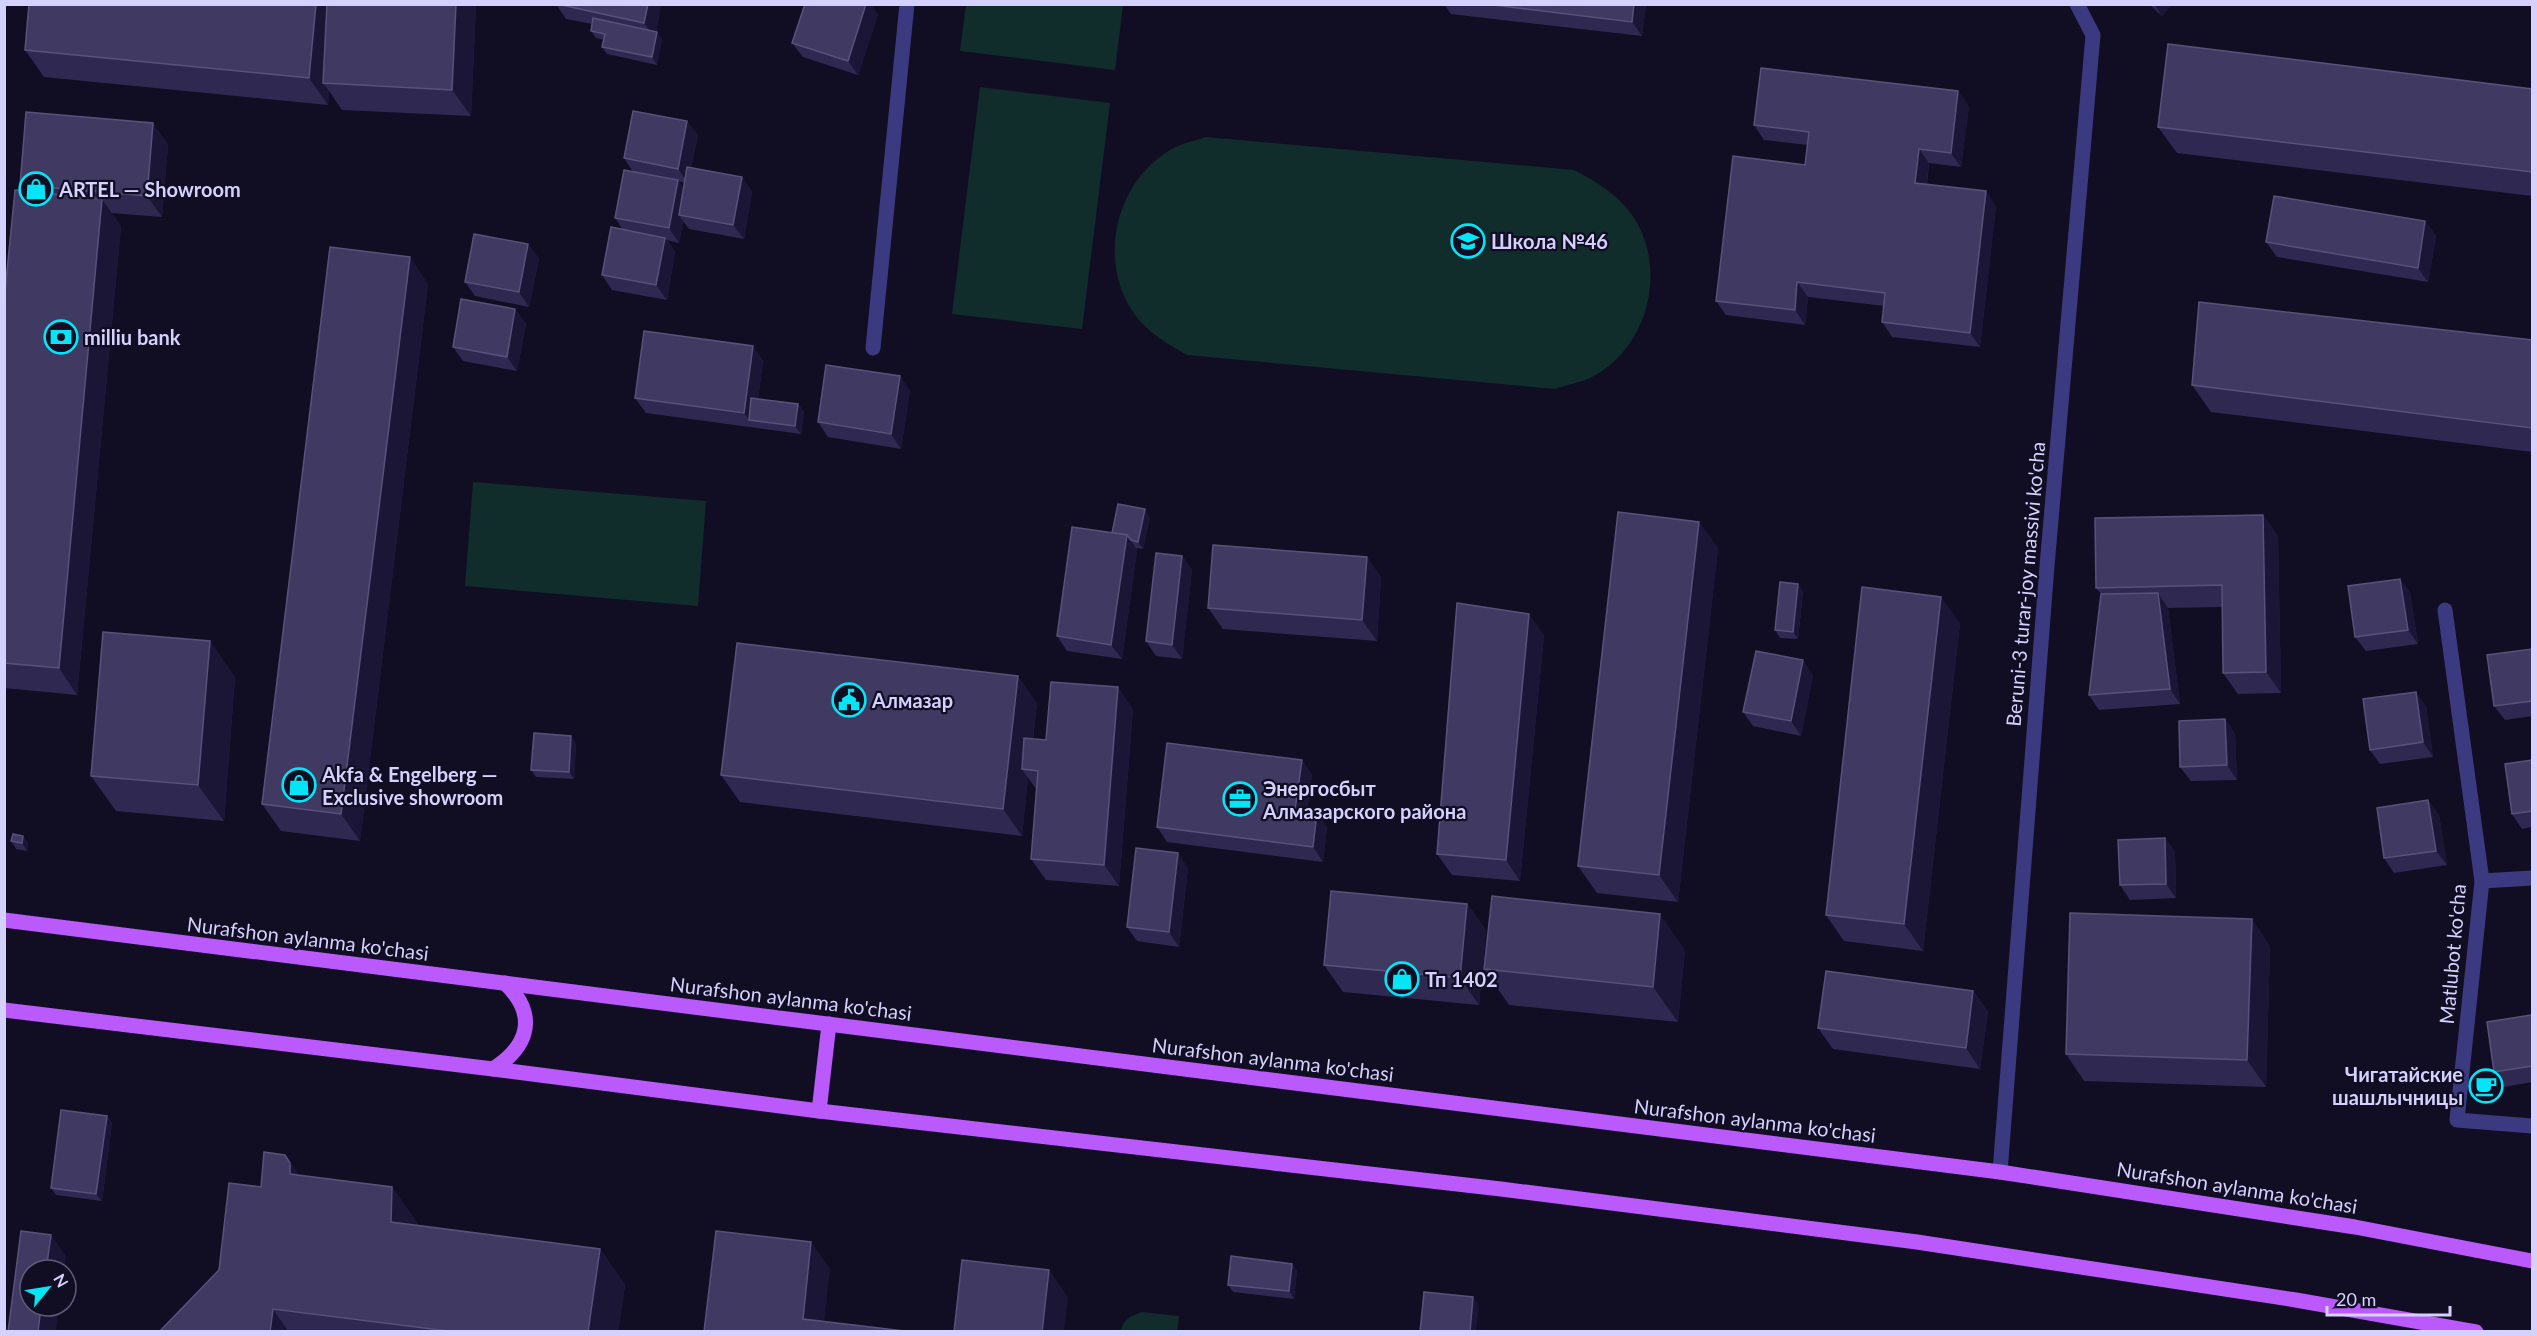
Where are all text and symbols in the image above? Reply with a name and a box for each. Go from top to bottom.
shop icon: ARTEL — Showroom [18,171,54,207]
place label: ARTEL — Showroom [58,177,241,201]
school or university icon: Школа №46 [1450,223,1486,259]
place label: Школа №46 [1491,229,1608,253]
bank icon: milliu bank [43,319,79,355]
place label: milliu bank [84,325,181,349]
street label: Beruni-3 turar-joy massivi ko'cha [2001,441,2049,727]
public building icon: Алмазар [831,682,867,718]
place label: Алмазар [871,688,953,712]
place label: Akfa & Engelberg — Exclusive showroom [321,762,503,809]
shop icon: Akfa & Engelberg — Exclusive showroom [281,767,317,803]
place label: Энергосбыт Алмазарского района [1262,776,1466,823]
office icon: Энергосбыт Алмазарского района [1222,781,1258,817]
street label: Matlubot ko'cha [2434,883,2470,1025]
street label: Nurafshon aylanma ko'chasi [186,911,430,965]
shop icon: Тп 1402 [1384,961,1420,997]
place label: Тп 1402 [1425,967,1498,991]
street label: Nurafshon aylanma ko'chasi [669,971,913,1025]
street label: Nurafshon aylanma ko'chasi [1151,1032,1395,1086]
place label: Чигатайские шашлычницы [2332,1062,2463,1109]
cafe icon: Чигатайские шашлычницы [2468,1068,2504,1104]
street label: Nurafshon aylanma ko'chasi [1633,1093,1877,1147]
street label: Nurafshon aylanma ko'chasi [2115,1156,2359,1218]
north arrow [18,1258,78,1318]
text: N [50,1270,73,1290]
scale bar [2327,1279,2450,1317]
text: 20 m [2336,1288,2376,1310]

